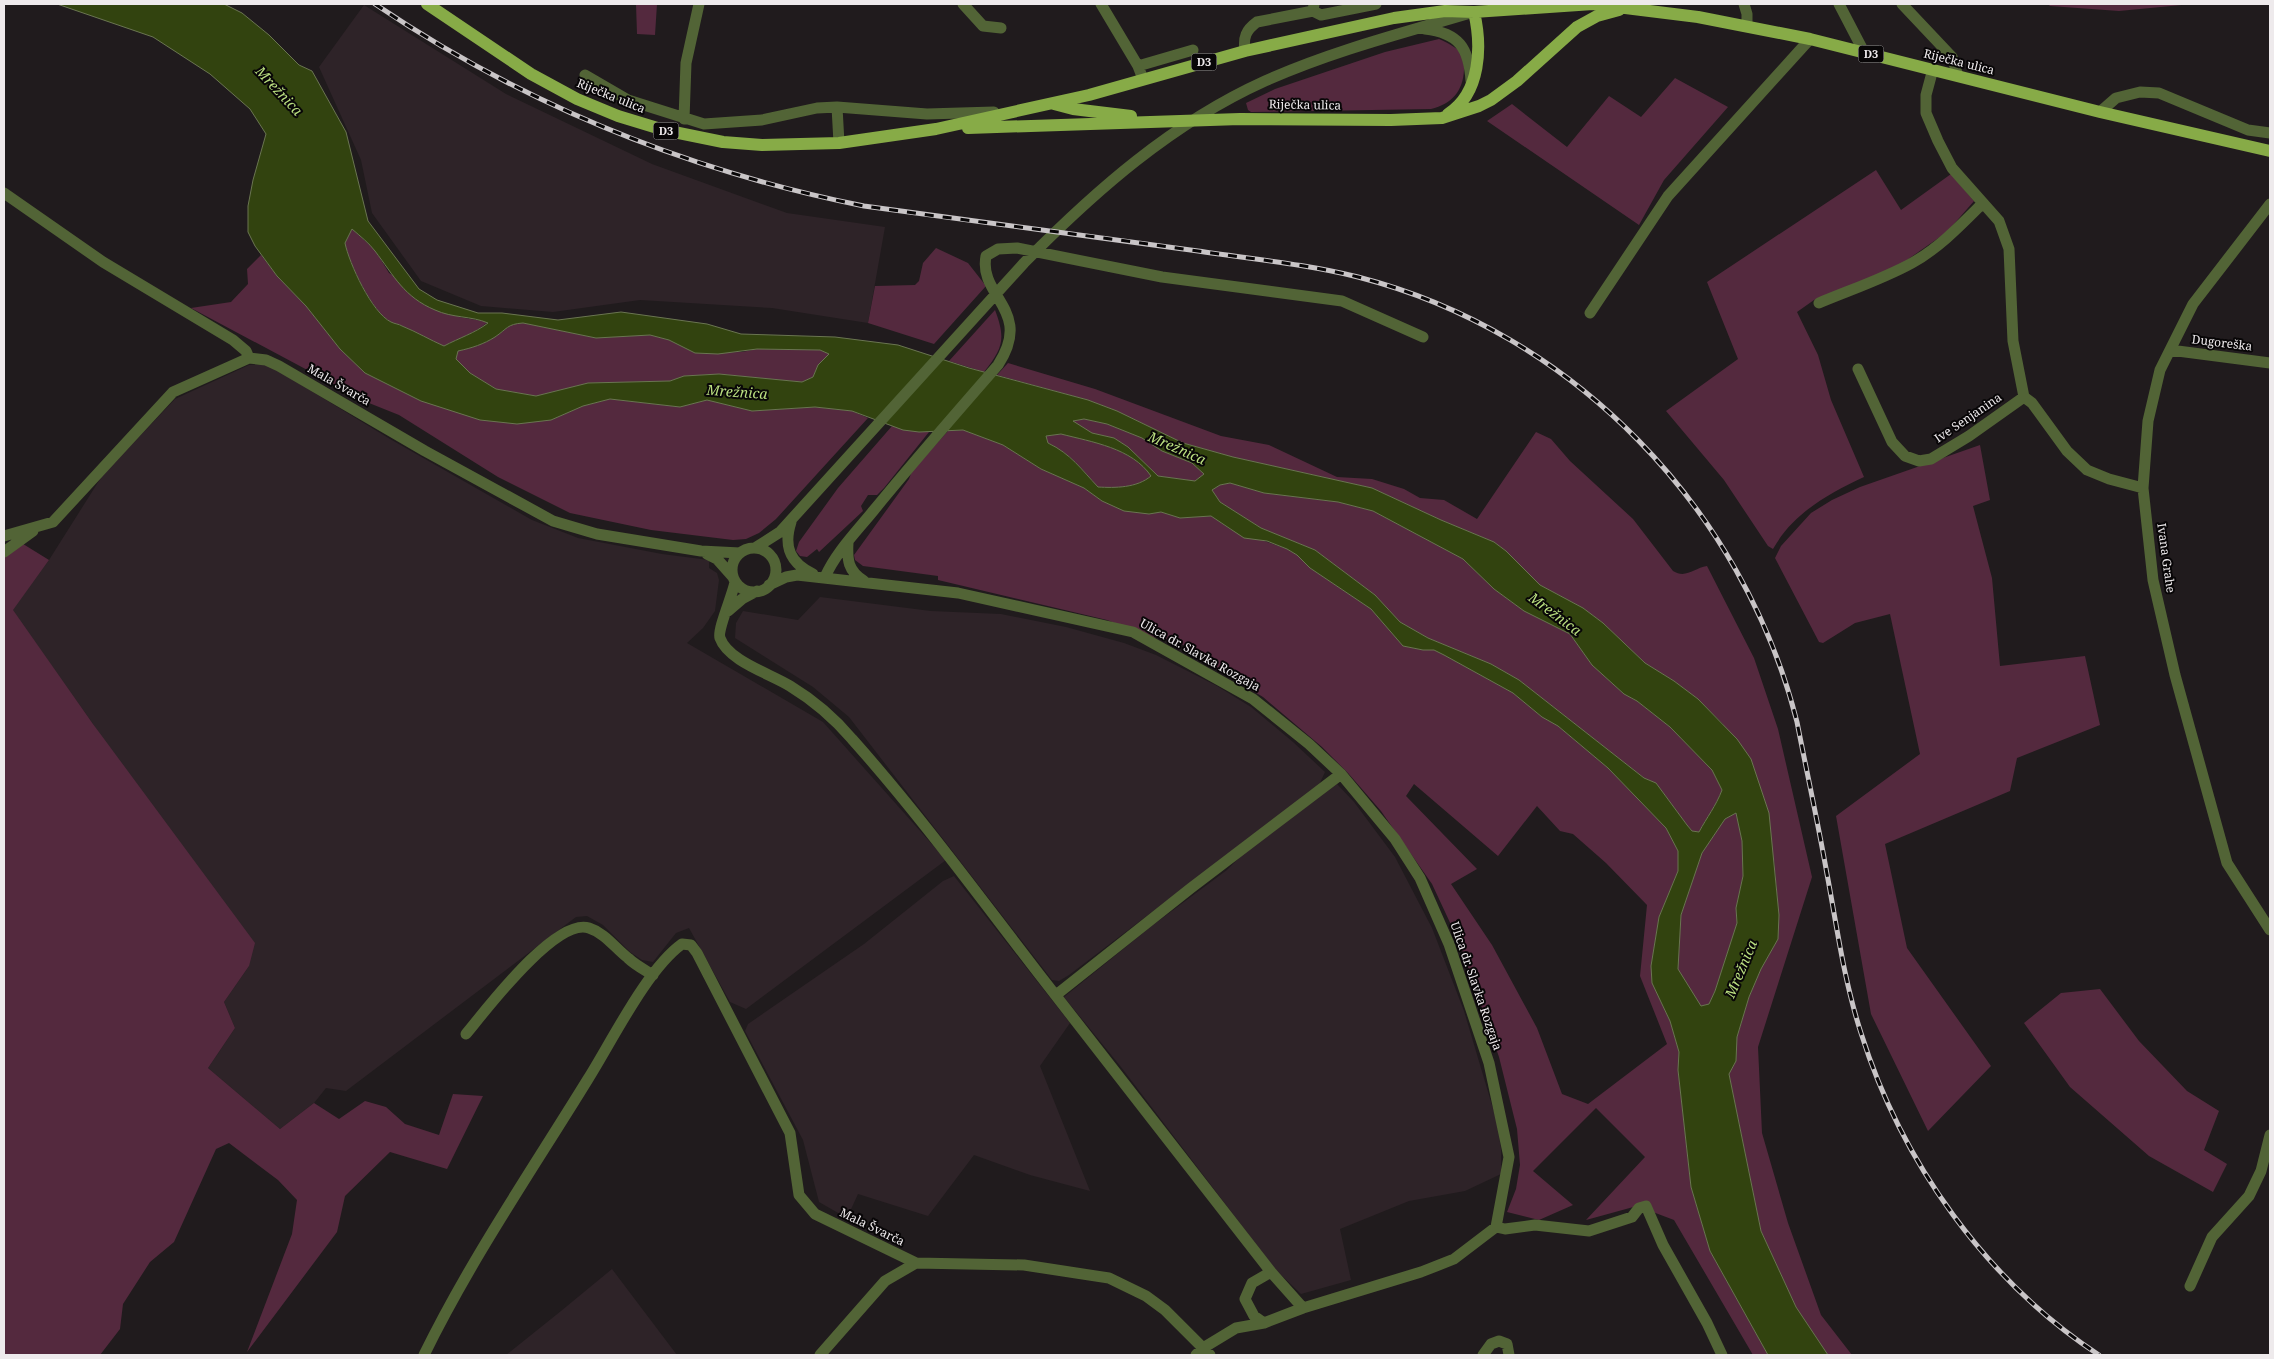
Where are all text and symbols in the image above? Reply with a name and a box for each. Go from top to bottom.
street label: Riječka ulica [1922,45,1997,79]
road number: D3 [1858,46,1884,62]
road number: D3 [1192,54,1216,70]
water label: Mrežnica [251,61,308,120]
street label: Riječka ulica [574,74,648,117]
street label: Riječka ulica [1269,95,1342,114]
road number: D3 [654,122,678,140]
street label: Dugoreška [2191,330,2254,355]
street label: Mala Švarča [305,360,374,410]
water label: Mrežnica [705,380,769,403]
street label: Ive Senjanina [1931,389,2005,446]
water label: Mrežnica [1145,426,1210,469]
street label: Ivana Grahe [2153,522,2180,594]
water label: Mrežnica [1524,587,1586,640]
street label: Ulica dr. Slavka Rozgaja [1137,614,1264,695]
street label: Ulica dr. Slavka Rozgaja [1446,919,1507,1053]
water label: Mrežnica [1719,936,1762,1002]
street label: Mala Švarča [837,1204,908,1250]

